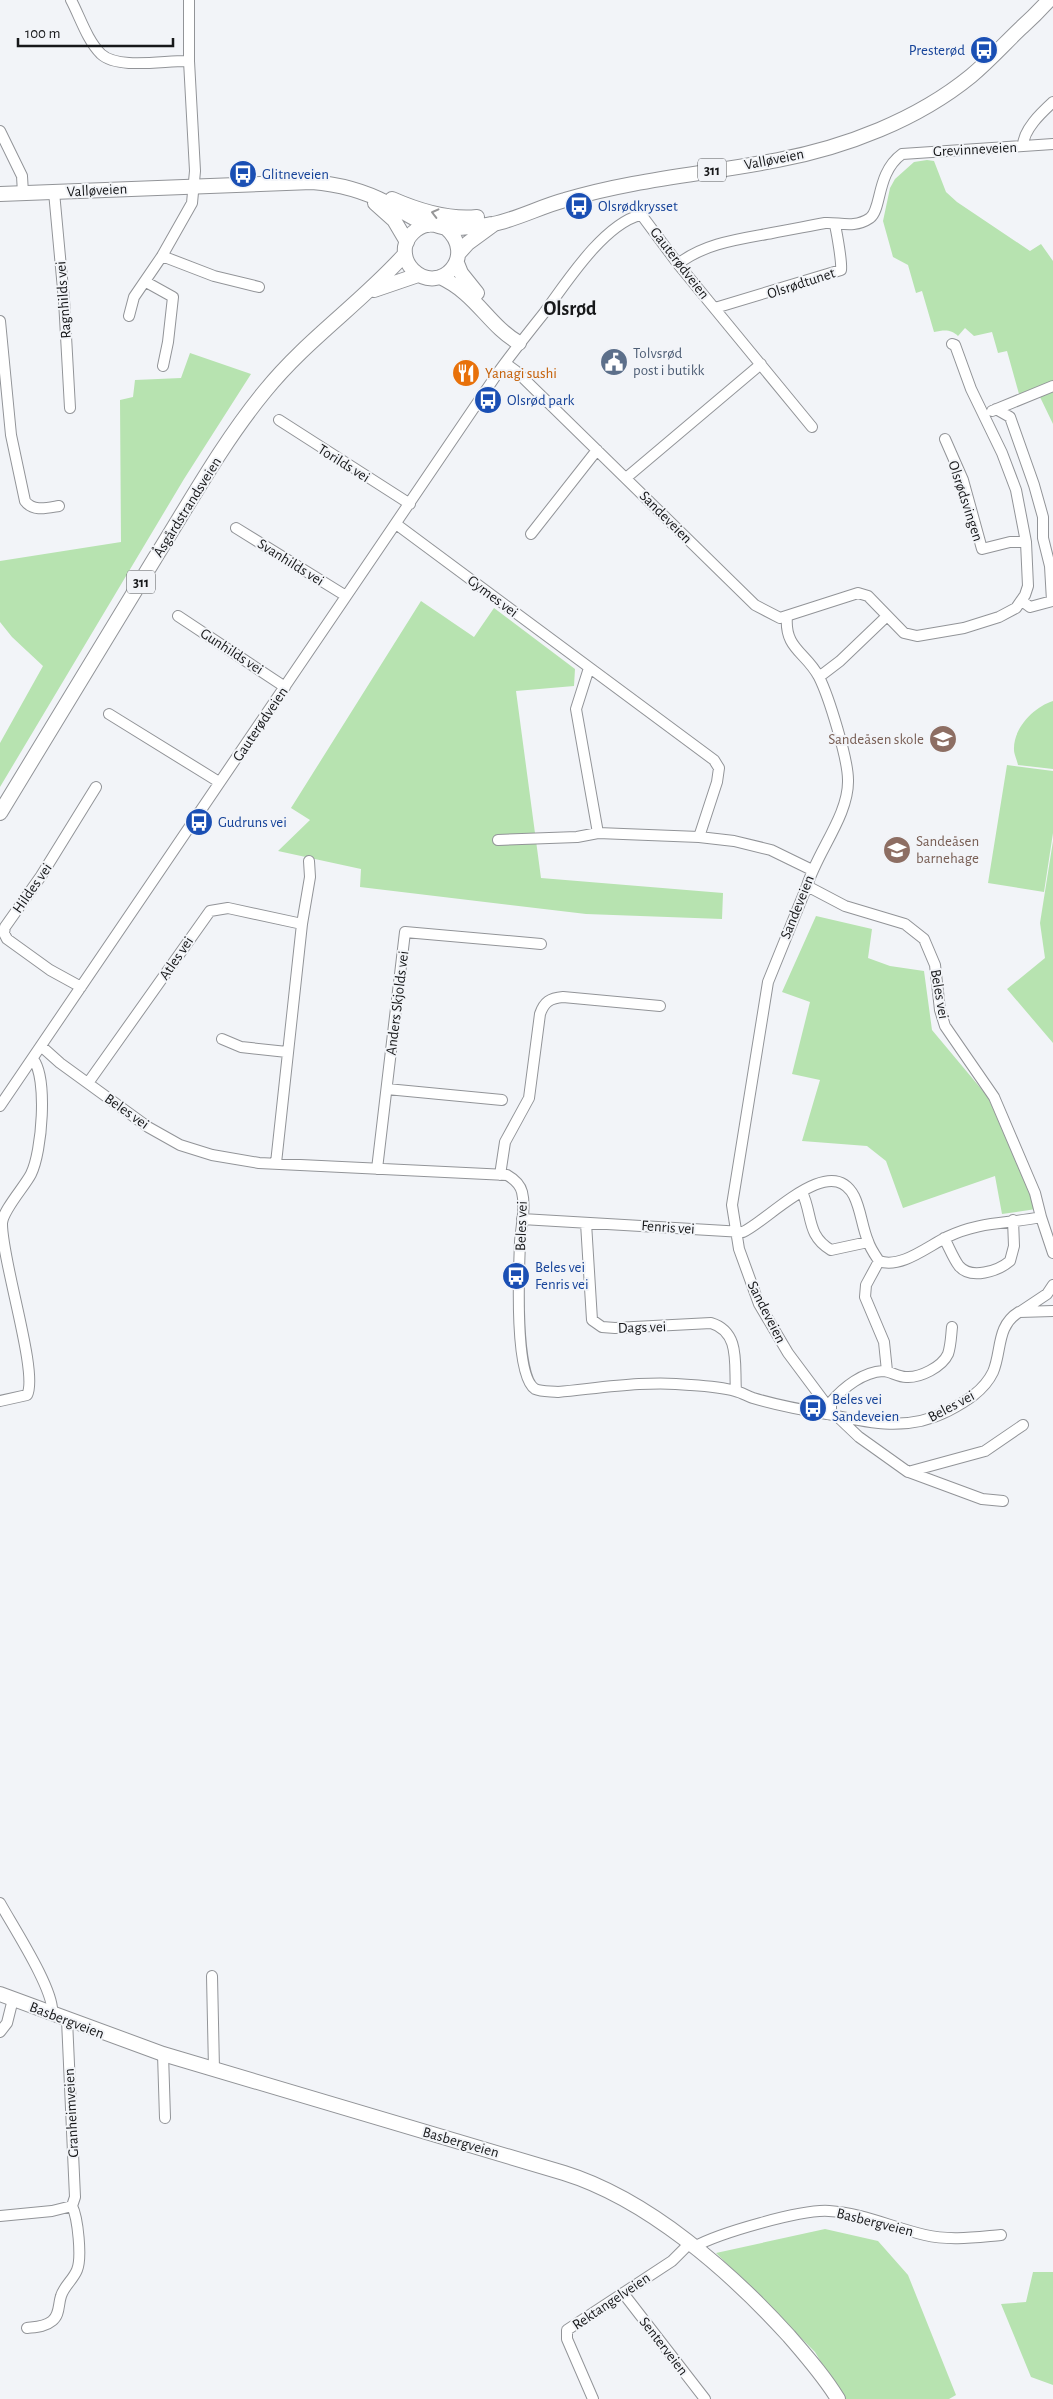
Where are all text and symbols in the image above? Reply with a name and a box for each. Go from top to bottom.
scale bar [18,15,172,47]
text: 100 m [25,26,60,41]
bus stop icon: Presterød [969,35,999,65]
place label: Presterød [909,43,965,58]
street label: Grevinneveien [933,140,1017,159]
street label: Valløveien [743,146,805,173]
road number: 311 [698,158,726,182]
bus stop icon: Glitneveien [228,159,258,189]
place label: Glitneveien [262,167,329,182]
street label: Valløveien [66,181,128,200]
bus stop icon: Olsrødkrysset [564,191,594,221]
place label: Olsrødkrysset [598,199,678,214]
one-way arrow [430,208,439,219]
street label: Gauterødveien [647,225,712,302]
street label: Ragnhilds vei [53,261,74,339]
street label: Olsrødtunet [765,265,837,301]
district label: Olsrød [543,299,597,319]
place label: Tolvsrød post i butikk [633,346,705,378]
public building icon: Tolvsrød post i butikk [599,347,629,377]
restaurant icon: Yanagi sushi [451,358,481,388]
place label: Yanagi sushi [485,366,557,381]
bus stop icon: Olsrød park [473,385,503,415]
place label: Olsrød park [507,393,574,408]
street label: Torilds vei [315,442,372,485]
street label: Åsgårdstrandsveien [150,454,224,560]
street label: Olsrødsvingen [945,459,986,543]
street label: Sandeveien [637,488,695,546]
street label: Svanhilds vei [255,536,327,589]
road number: 311 [127,570,155,594]
street label: Gymes vei [465,573,521,620]
street label: Gunhilds vei [198,626,266,677]
street label: Gauterødveien [230,684,291,764]
school or university icon: Sandeåsen skole [928,724,958,754]
place label: Sandeåsen skole [828,732,924,747]
bus stop icon: Gudruns vei [184,807,214,837]
place label: Gudruns vei [218,815,287,830]
place label: Sandeåsen barnehage [916,834,979,866]
school or university icon: Sandeåsen barnehage [882,835,912,865]
street label: Hildes vei [10,861,55,916]
street label: Sandeveien [778,873,817,941]
street label: Atles vei [157,934,196,983]
street label: Anders Skjolds vei [384,950,411,1056]
street label: Beles vei [928,968,951,1020]
street label: Beles vei [102,1091,152,1132]
street label: Beles vei [513,1201,530,1251]
street label: Fenris vei [641,1218,695,1237]
place label: Beles vei Fenris vei [535,1260,589,1292]
bus stop icon: Beles vei Fenris vei [501,1261,531,1291]
street label: Sandeveien [745,1279,789,1346]
street label: Dags vei [617,1319,667,1336]
street label: Beles vei [926,1388,977,1425]
place label: Beles vei Sandeveien [832,1392,899,1424]
bus stop icon: Beles vei Sandeveien [798,1393,828,1423]
street label: Basbergveien [27,1999,106,2042]
street label: Granheimveien [62,2068,81,2158]
street label: Basbergveien [421,2124,501,2161]
street label: Basbergveien [835,2206,915,2239]
street label: Rektangelveien [570,2270,653,2333]
street label: Senterveien [636,2314,691,2378]

